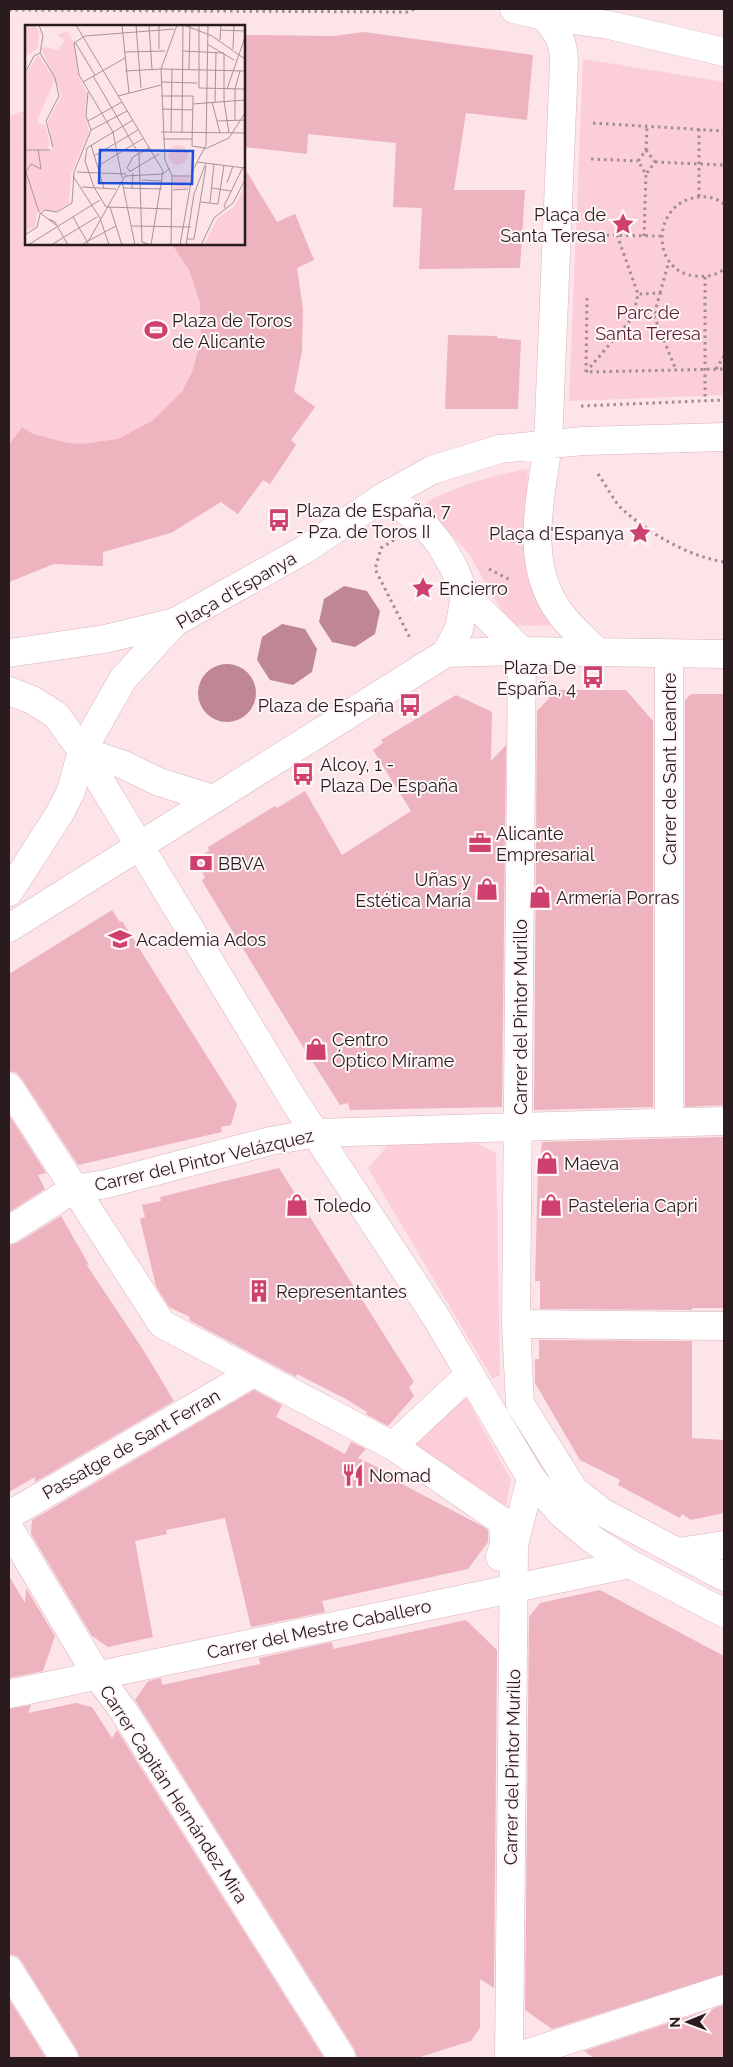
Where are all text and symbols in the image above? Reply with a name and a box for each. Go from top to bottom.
inset map [25,25,245,245]
place label: Plaça de Santa Teresa [500,204,606,246]
place icon: Plaça de Santa Teresa [610,211,636,237]
park label: Parc de Santa Teresa [595,302,701,344]
place label: Plaza de Toros de Alicante [172,310,292,352]
sports icon: Plaza de Toros de Alicante [143,317,169,343]
place label: Plaza de España, 7 - Pza. de Toros II [296,500,451,542]
bus stop icon: Plaza de España, 7 - Pza. de Toros II [266,507,292,533]
place icon: Plaça d'Espanya [627,520,653,546]
place label: Plaça d'Espanya [489,523,624,544]
street label: Plaça d'Espanya [172,547,300,633]
place icon: Encierro [410,575,436,601]
place label: Encierro [439,578,508,599]
place label: Plaza De España, 4 [497,657,576,699]
bus stop icon: Plaza De España, 4 [580,664,606,690]
street label: Carrer de Sant Leandre [659,672,680,865]
bus stop icon: Plaza de España [397,692,423,718]
place label: Plaza de España [258,695,394,716]
place label: Alcoy, 1 - Plaza De España [320,754,458,796]
bus stop icon: Alcoy, 1 - Plaza De España [290,761,316,787]
place label: Alicante Empresarial [496,823,595,865]
office icon: Alicante Empresarial [467,830,493,856]
bank icon: BBVA [188,850,214,876]
place label: BBVA [218,853,265,874]
place label: Uñas y Estética María [355,869,471,911]
shop icon: Uñas y Estética María [474,876,500,902]
shop icon: Armería Porras [527,884,553,910]
place label: Armería Porras [556,887,679,908]
street label: Carrer del Pintor Murillo [510,919,531,1115]
school or university icon: Academia Ados [107,926,133,952]
place label: Academia Ados [136,929,266,950]
place label: Centro Óptico Mírame [332,1029,455,1071]
shop icon: Centro Óptico Mírame [303,1036,329,1062]
street label: Carrer del Pintor Velázquez [92,1125,316,1195]
shop icon: Maeva [534,1150,560,1176]
place label: Maeva [564,1153,619,1174]
shop icon: Toledo [284,1192,310,1218]
shop icon: Pasteleria Capri [538,1192,564,1218]
place label: Toledo [314,1195,371,1216]
place label: Pasteleria Capri [568,1195,698,1216]
building icon: Representantes [246,1278,272,1304]
place label: Representantes [276,1281,407,1302]
street label: Passatge de Sant Ferran [38,1384,224,1504]
restaurant icon: Nomad [340,1462,366,1488]
place label: Nomad [369,1465,431,1486]
street label: Carrer del Mestre Caballero [205,1595,433,1663]
street label: Carrer del Pintor Murillo [500,1669,524,1865]
street label: Carrer Capitán Hernández Mira [96,1681,252,1907]
north arrow [663,1997,713,2047]
text: N [667,2017,683,2028]

